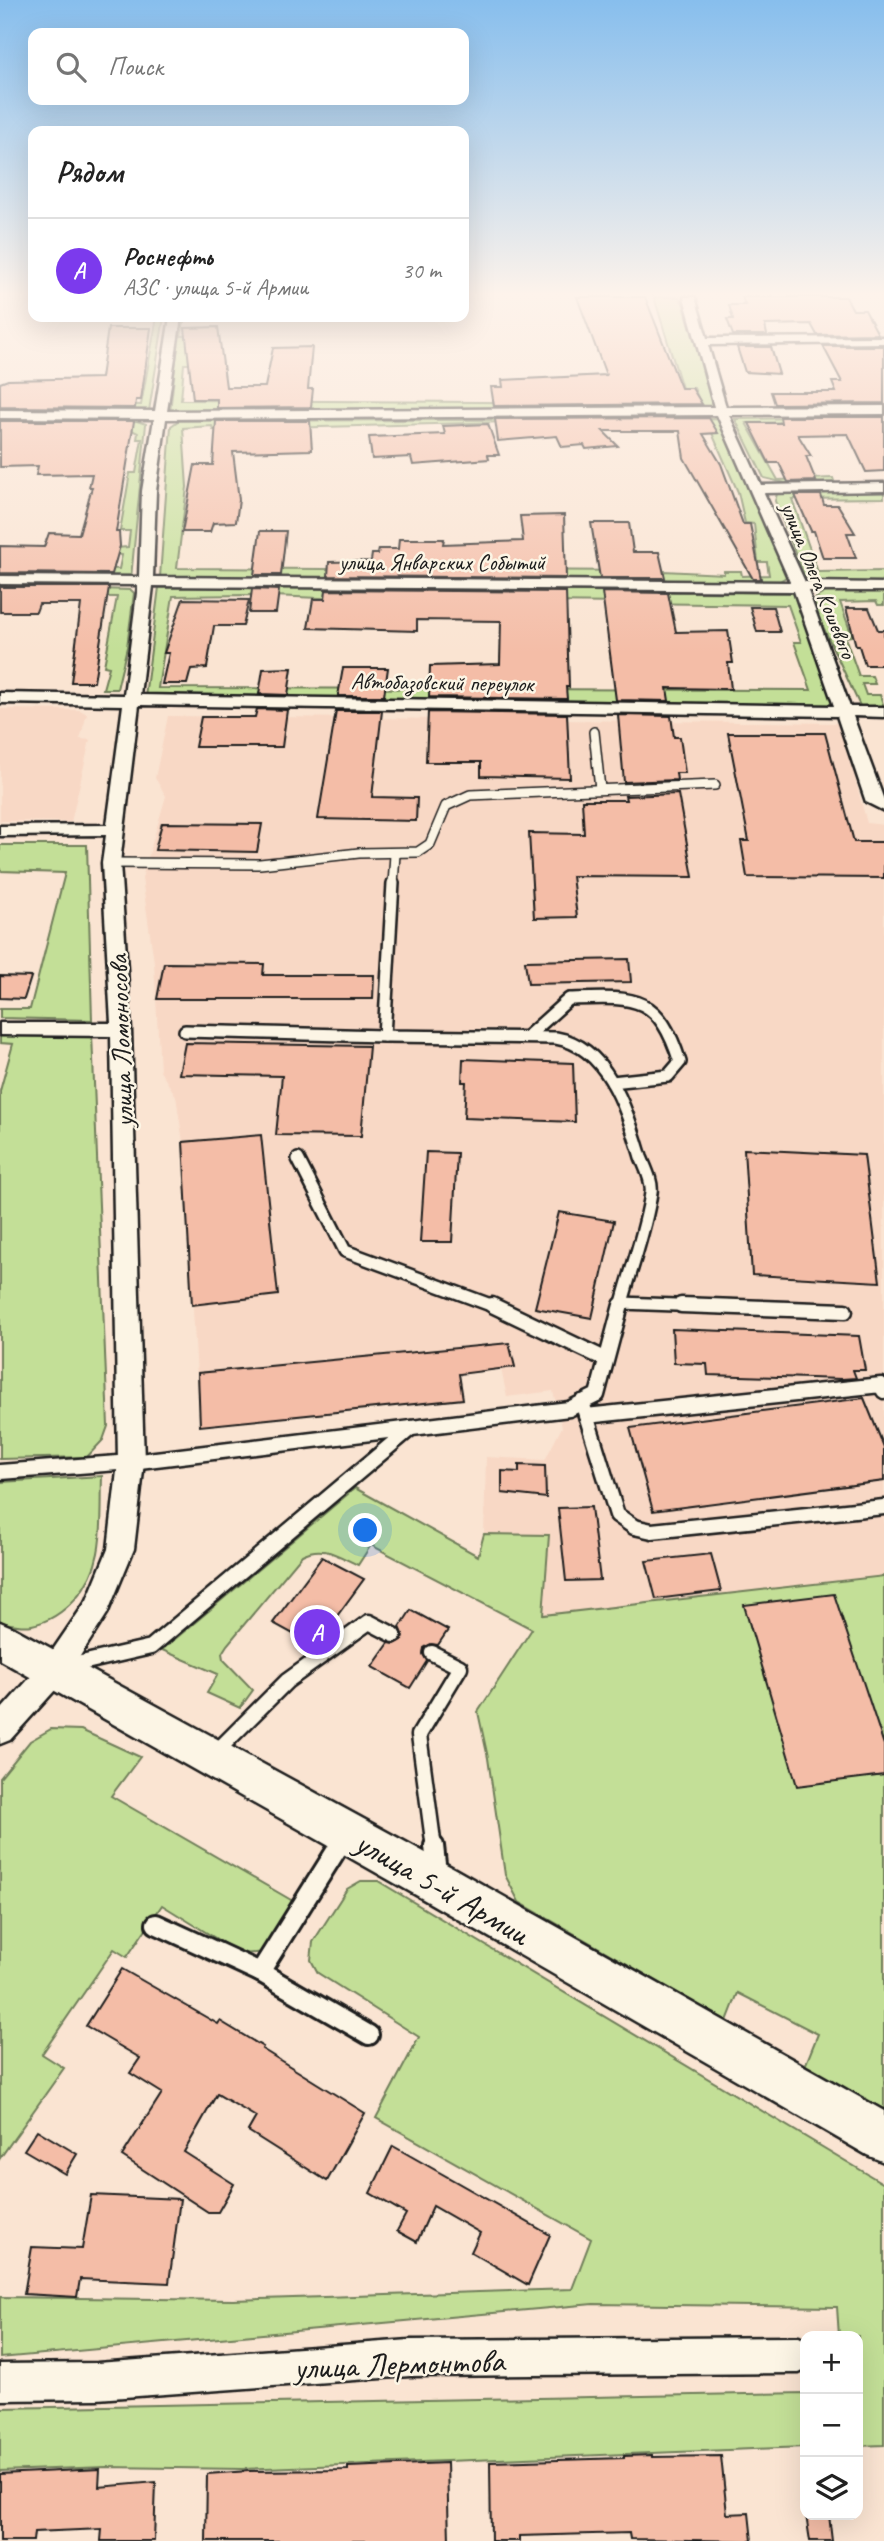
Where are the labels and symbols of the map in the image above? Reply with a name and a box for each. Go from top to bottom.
street label: улица Олега Кошевого [773,496,864,664]
street label: улица Январских Событий [337,548,546,577]
street label: Автобазовский переулок [351,666,536,700]
street label: улица Ломоносова [100,952,141,1130]
your location [348,1513,382,1547]
pin: A [294,1606,340,1658]
street label: улица 5-й Армии [346,1820,539,1956]
street label: улица Лермонтова [291,2339,508,2389]

